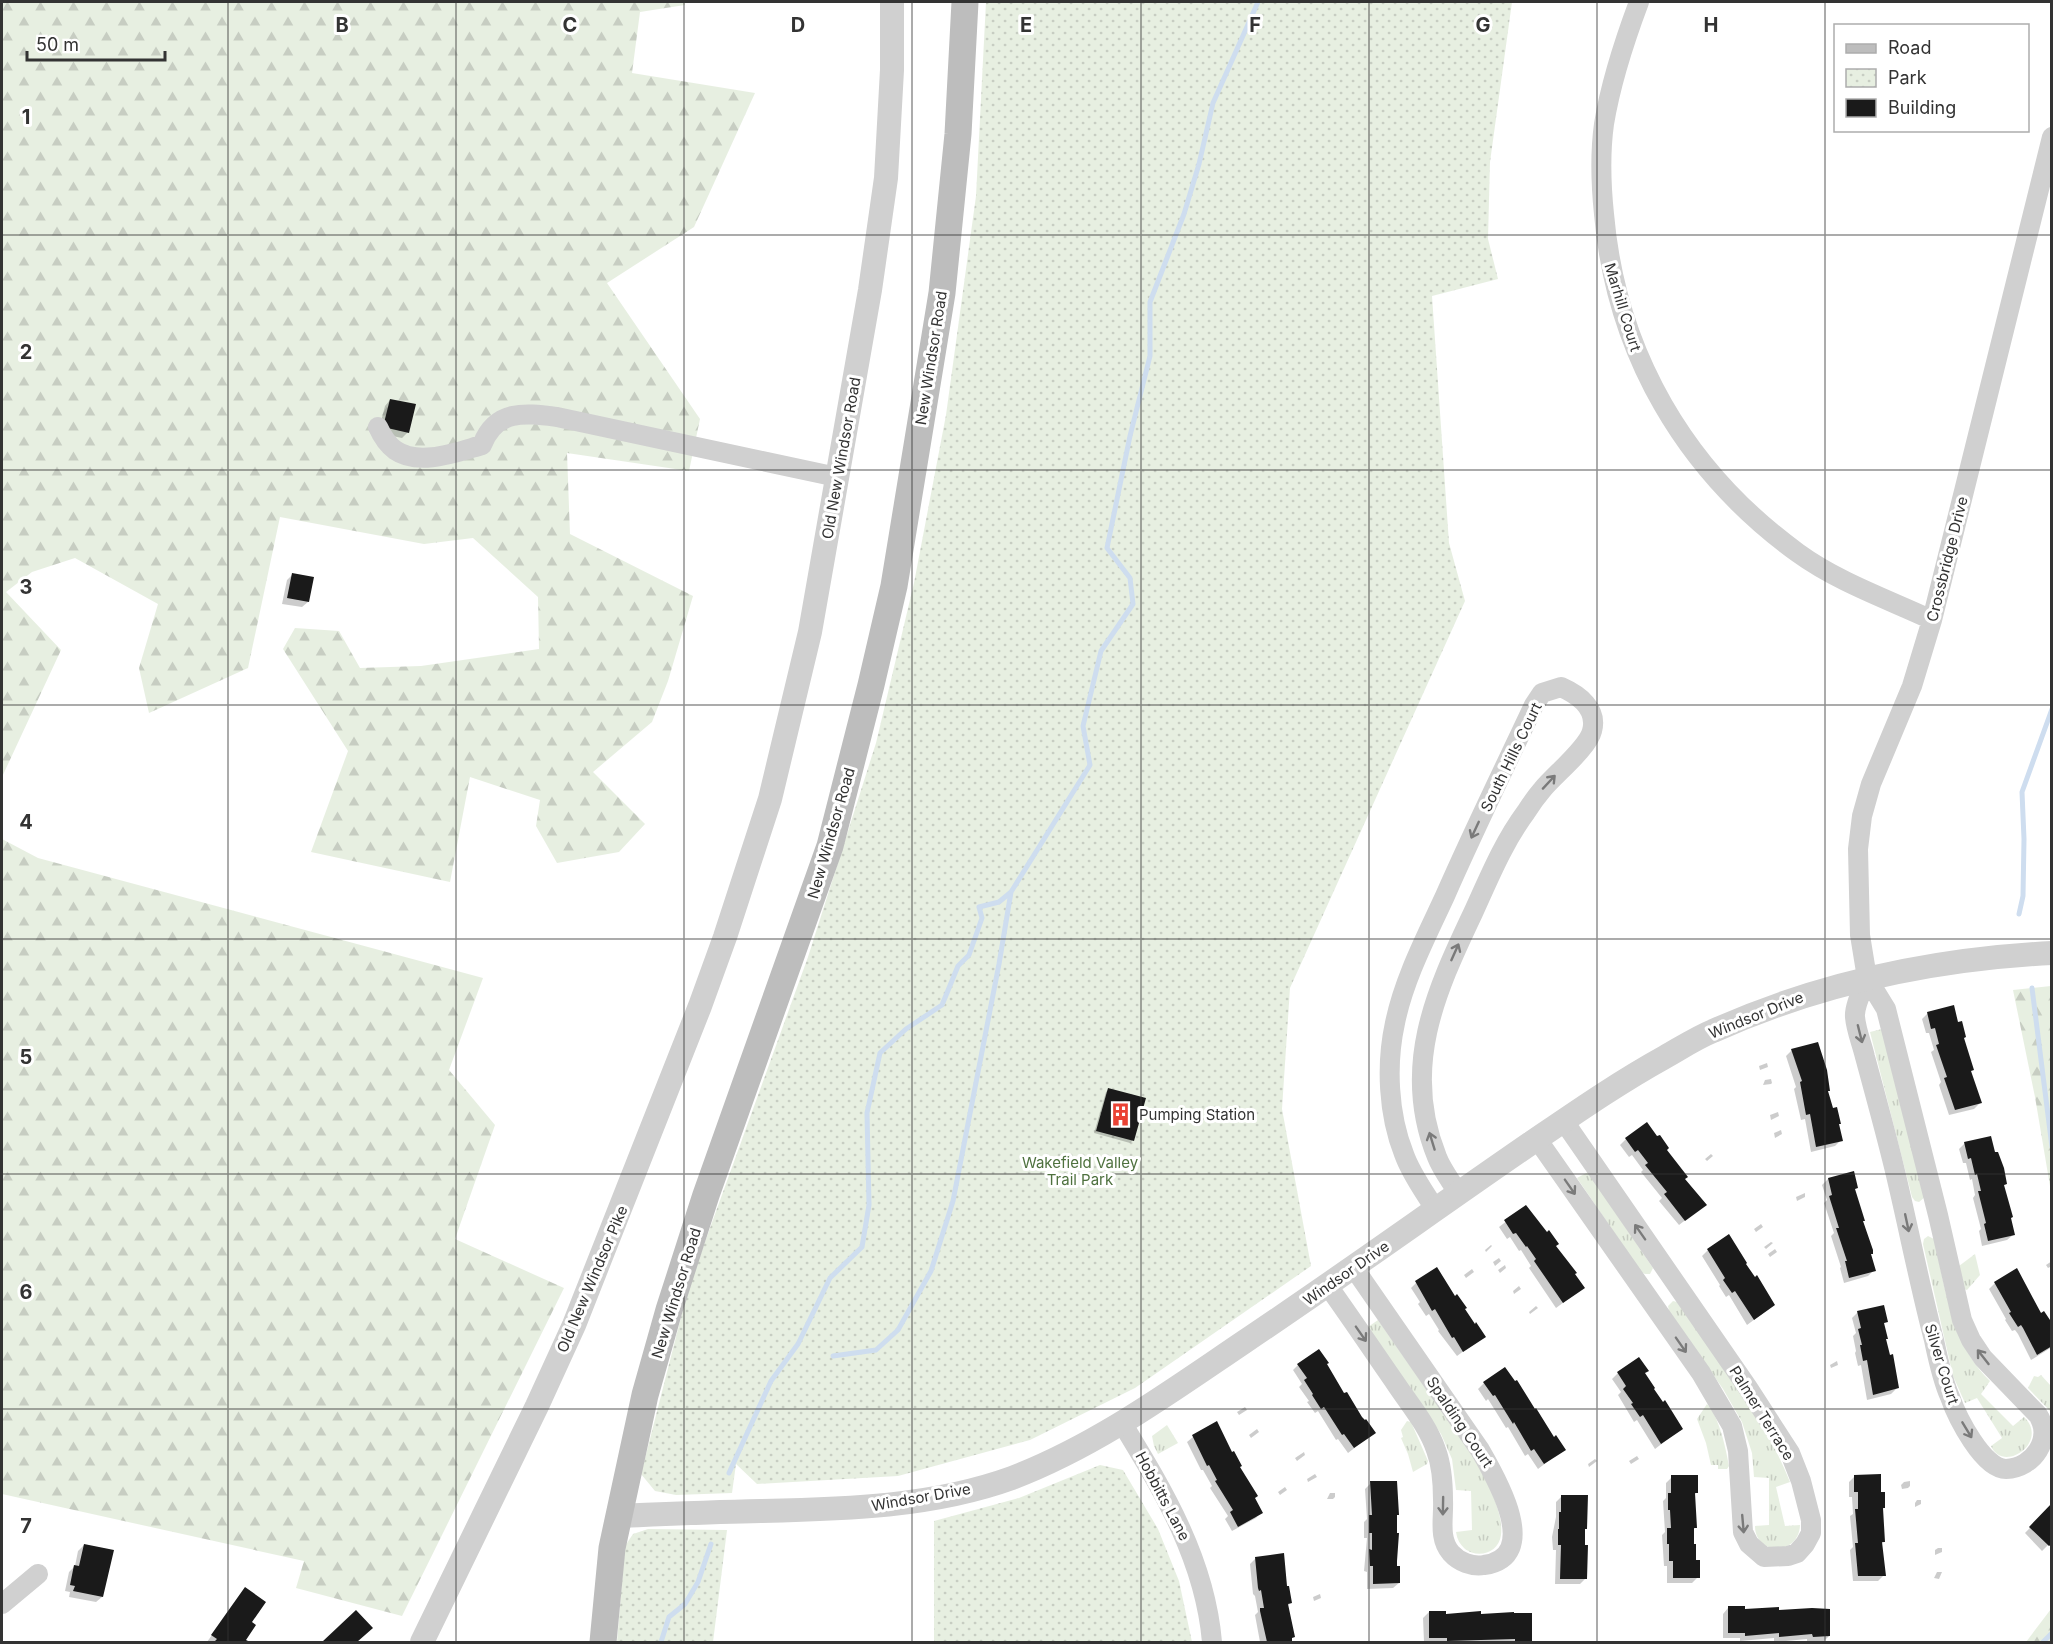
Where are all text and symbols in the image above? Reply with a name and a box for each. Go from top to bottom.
text: B [335,13,349,37]
text: C [563,13,577,37]
text: D [791,13,805,37]
text: E [1020,13,1032,37]
text: F [1249,13,1261,37]
text: G [1475,13,1491,37]
text: H [1704,13,1718,37]
scale bar [27,24,165,62]
legend [1834,24,2029,132]
text: 50 m [36,34,79,55]
text: Road [1888,37,1931,58]
text: Park [1888,67,1927,88]
text: Building [1888,97,1956,118]
text: 1 [22,105,30,129]
street label: Marhill Court [1601,260,1645,354]
street label: New Windsor Road [911,289,951,427]
text: 2 [20,340,32,364]
street label: Old New Windsor Road [817,375,865,541]
street label: Crossbridge Drive [1922,494,1972,624]
text: 3 [20,575,32,599]
street label: South Hills Court [1476,699,1546,815]
street label: New Windsor Road [803,765,859,901]
one-way arrow [1541,775,1556,790]
text: 4 [19,810,33,834]
one-way arrow [1469,821,1481,839]
one-way arrow [1449,944,1461,962]
street label: Windsor Drive [1706,987,1806,1043]
one-way arrow [1854,1024,1866,1043]
text: 5 [20,1045,32,1069]
building icon: Pumping Station [1108,1101,1134,1127]
place label: Pumping Station [1139,1105,1255,1124]
one-way arrow [1426,1132,1437,1151]
park label: Wakefield Valley Trail Park [1022,1153,1139,1189]
one-way arrow [1564,1178,1576,1195]
street label: Old New Windsor Pike [552,1203,632,1355]
one-way arrow [1901,1214,1913,1233]
one-way arrow [1634,1224,1646,1240]
street label: New Windsor Road [647,1225,705,1361]
street label: Windsor Drive [1299,1236,1393,1310]
text: 6 [20,1280,33,1304]
street label: Silver Court [1921,1321,1963,1407]
one-way arrow [1355,1325,1368,1342]
one-way arrow [1675,1336,1687,1352]
one-way arrow [1977,1349,1990,1365]
street label: Palmer Terrace [1725,1362,1799,1464]
street label: Spalding Court [1423,1373,1497,1471]
one-way arrow [1961,1421,1973,1438]
street label: Hobbitts Lane [1132,1448,1194,1544]
street label: Windsor Drive [870,1479,972,1515]
one-way arrow [1437,1495,1449,1515]
text: 7 [20,1514,32,1538]
one-way arrow [1738,1514,1749,1533]

